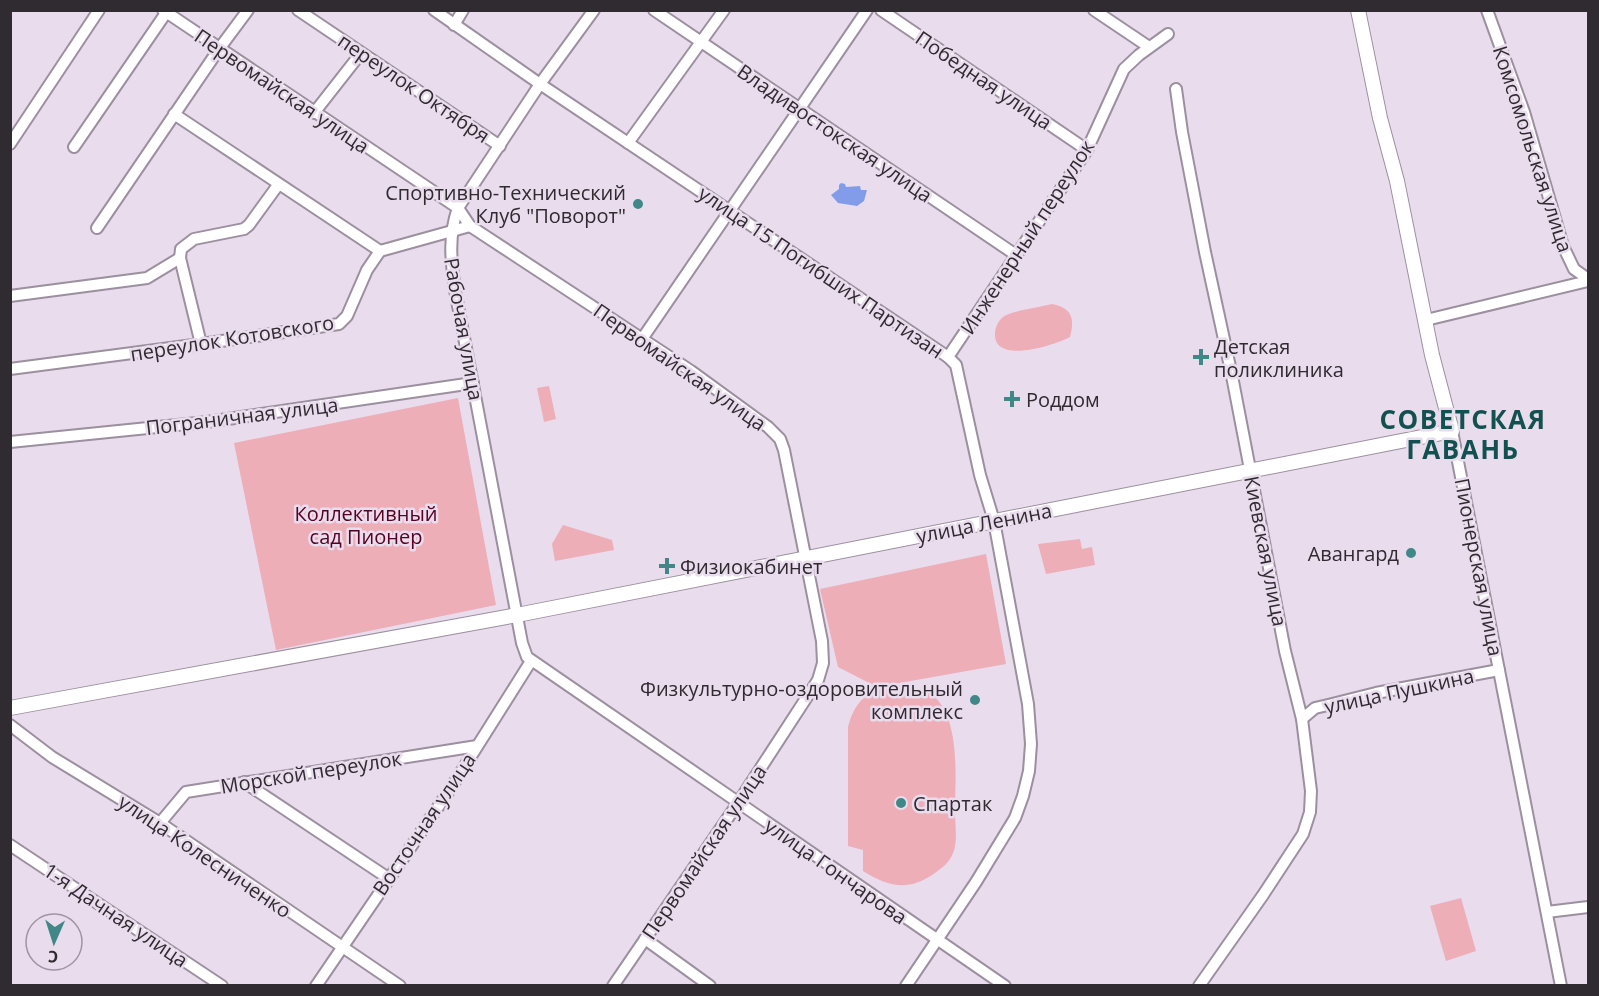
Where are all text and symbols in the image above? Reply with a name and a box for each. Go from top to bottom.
street label: Первомайская улица [189,22,375,160]
street label: Победная улица [911,24,1057,136]
street label: переулок Октября [333,27,495,149]
street label: Комсомольская улица [1487,42,1579,256]
street label: Владивостокская улица [732,58,938,208]
street label: Инженерный переулок [954,134,1100,339]
place label: Спортивно-Технический Клуб "Поворот" [385,179,626,229]
street label: улица 15 Погибших Партизан [693,180,949,364]
marker: Спортивно-Технический Клуб "Поворот" [631,197,645,211]
street label: Рабочая улица [438,256,490,402]
street label: Первомайская улица [588,297,772,437]
street label: переулок Котовского [128,309,336,367]
place label: Детская поликлиника [1214,333,1344,383]
marker: Детская поликлиника [1192,348,1210,366]
place label: Роддом [1026,386,1100,413]
marker: Роддом [1003,390,1021,408]
street label: Пограничная улица [144,391,340,441]
district label: СОВЕТСКАЯ ГАВАНЬ [1379,401,1547,467]
street label: Киевская улица [1238,473,1294,629]
street label: Пионерская улица [1449,476,1509,658]
street label: улица Ленина [914,497,1054,549]
park label: Коллективный сад Пионер [294,500,438,550]
place label: Авангард [1308,540,1399,567]
marker: Авангард [1404,546,1418,560]
place label: Физиокабинет [680,553,822,580]
marker: Физиокабинет [658,557,676,575]
street label: улица Пушкина [1322,662,1476,720]
place label: Физкультурно-оздоровительный комплекс [640,675,963,725]
marker: Физкультурно-оздоровительный комплекс [968,693,982,707]
street label: Морской переулок [218,744,404,800]
street label: Восточная улица [366,748,482,900]
street label: Первомайская улица [635,759,773,945]
street label: улица Колесниченко [113,788,297,924]
place label: Спартак [913,790,993,817]
marker: Спартак [894,796,908,810]
street label: улица Гончарова [759,812,913,930]
street label: 1-я Дачная улица [38,857,194,973]
north arrow [24,912,84,972]
text: С [48,946,59,968]

